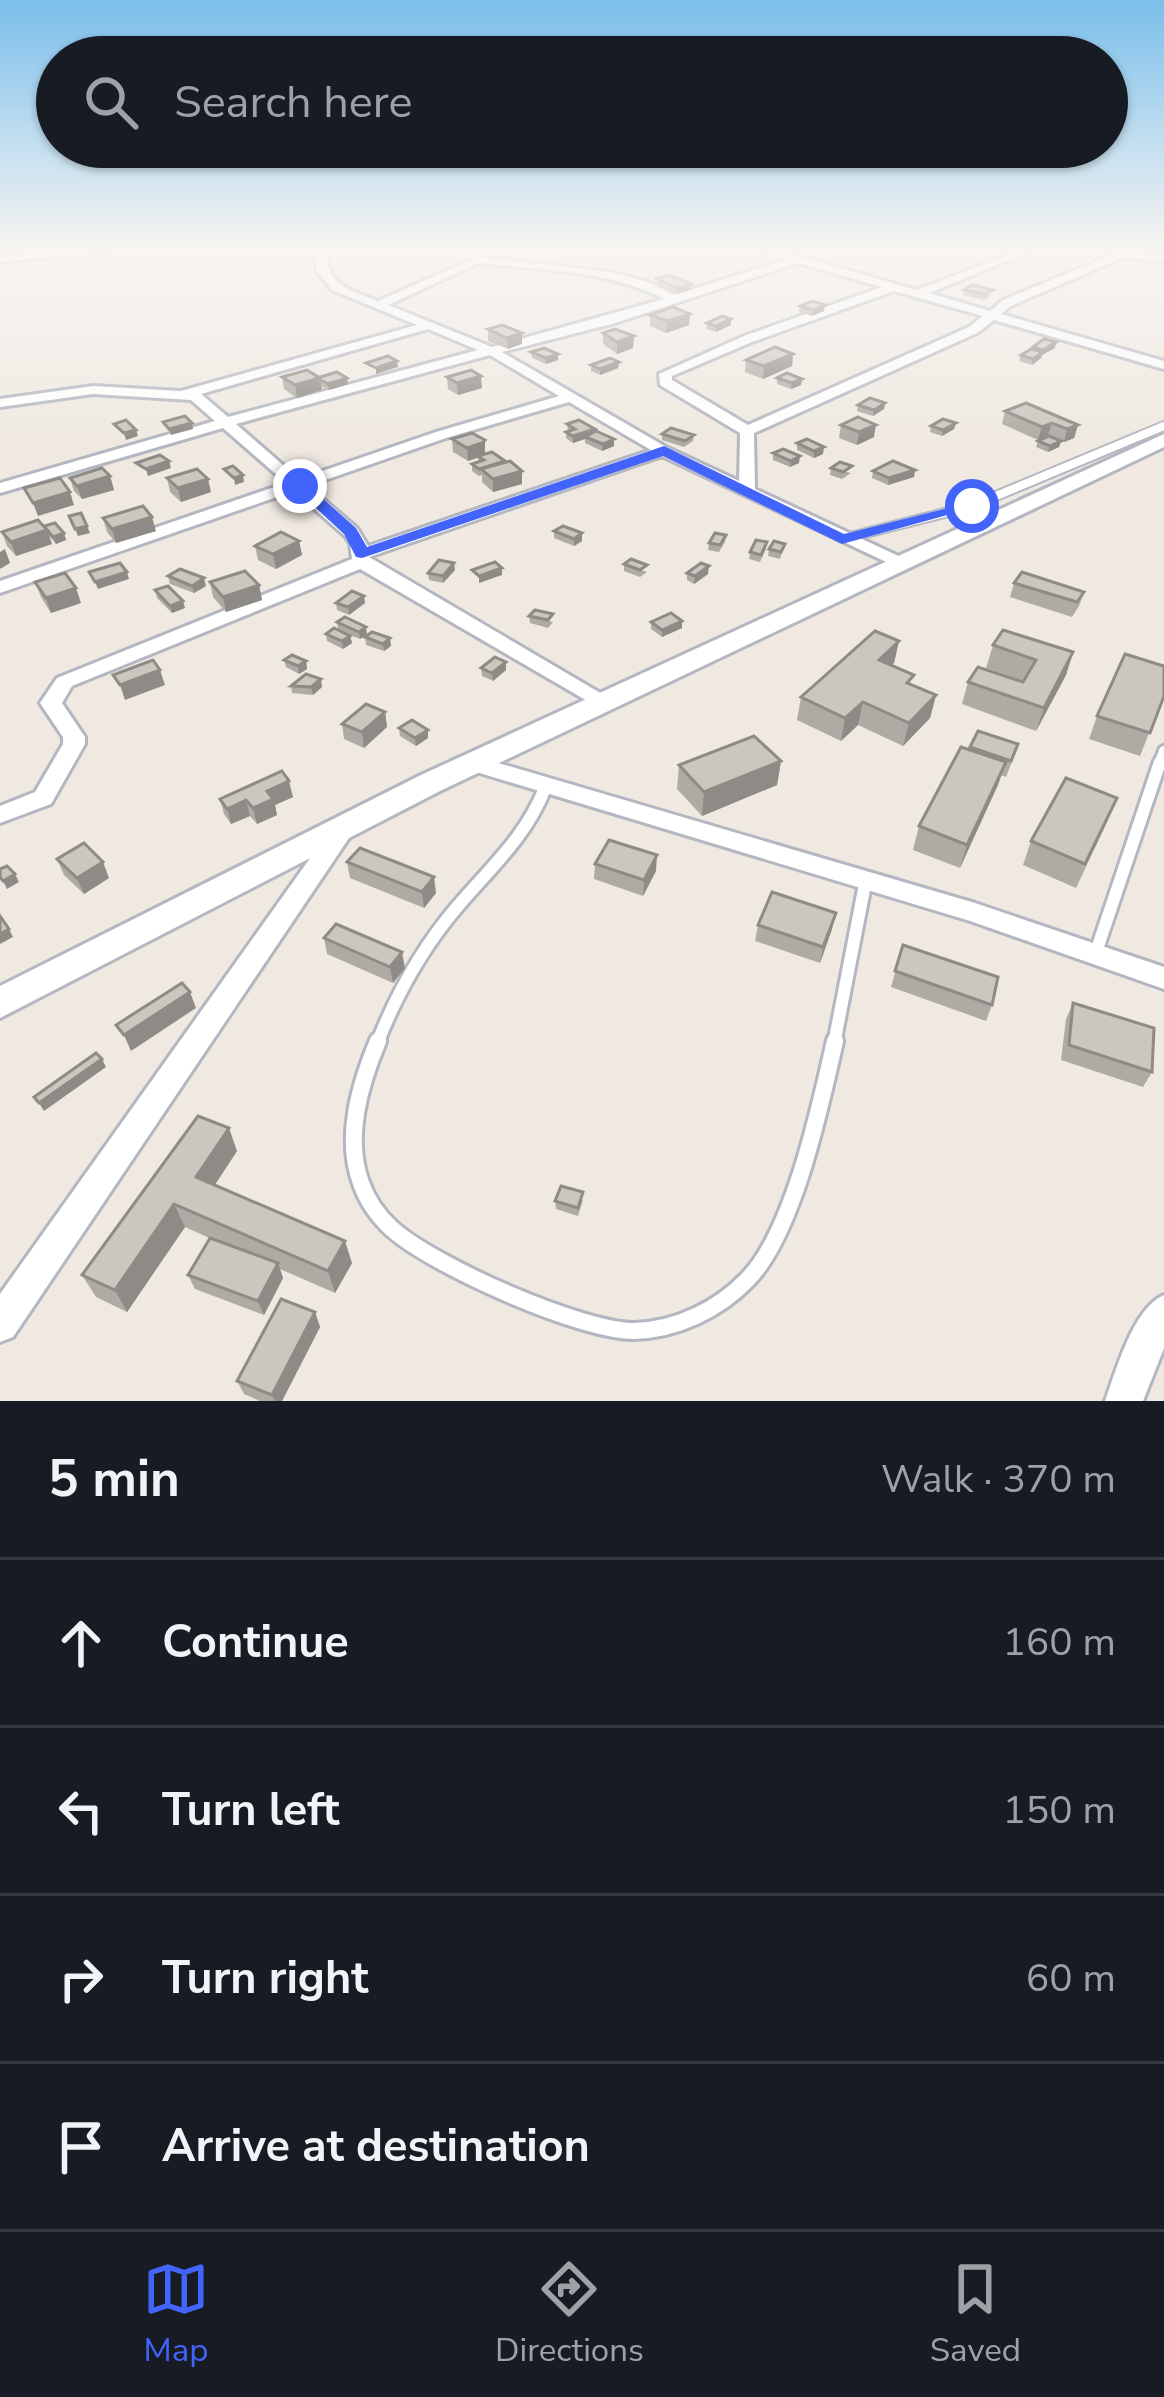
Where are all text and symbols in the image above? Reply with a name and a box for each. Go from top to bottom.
search box [36,36,1128,168]
icon: search [78,69,144,135]
text: Search here [174,72,413,133]
route end [273,459,327,513]
route start [945,479,999,533]
text: 5 min [48,1444,180,1514]
text: Walk · 370 m [881,1453,1116,1506]
icon: ahead [48,1610,114,1676]
text: Continue [162,1612,349,1673]
text: 160 m [1002,1616,1116,1669]
icon: left [48,1778,114,1844]
text: Turn left [162,1780,340,1841]
text: 150 m [1002,1784,1116,1837]
icon: right [48,1946,114,2012]
text: Turn right [162,1948,369,2009]
text: 60 m [1026,1952,1116,2005]
icon: arrive [48,2114,114,2180]
text: Arrive at destination [162,2116,590,2177]
tab: Map [143,2256,209,2373]
tab: Directions [495,2256,644,2373]
tab: Saved [930,2256,1021,2373]

